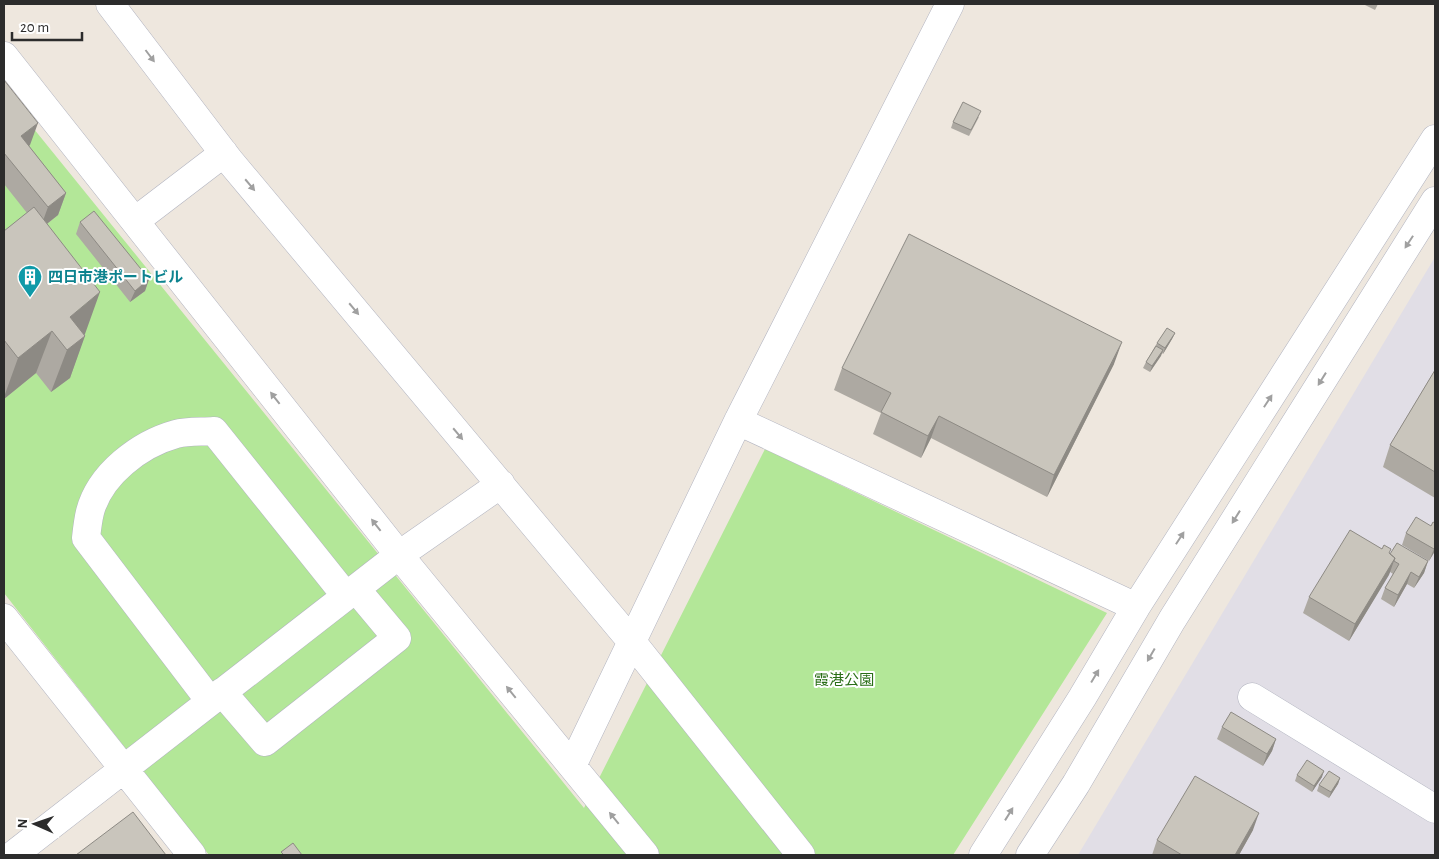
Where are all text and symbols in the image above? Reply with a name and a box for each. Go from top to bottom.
scale bar [12,10,82,42]
text: 20 m [20,20,49,35]
one-way arrow [145,49,155,63]
one-way arrow [244,178,255,191]
one-way arrow [1404,235,1414,249]
building icon: 四日市港ポートビル [17,264,43,298]
place label: 四日市港ポートビル [48,269,183,285]
one-way arrow [348,303,359,315]
one-way arrow [1318,373,1327,386]
one-way arrow [269,391,280,404]
one-way arrow [1263,394,1272,408]
one-way arrow [453,427,464,440]
one-way arrow [1231,510,1241,524]
one-way arrow [370,519,381,532]
one-way arrow [1175,531,1185,545]
one-way arrow [1146,649,1155,662]
one-way arrow [1091,669,1099,684]
park label: 霞港公園 [814,672,874,688]
one-way arrow [506,686,517,699]
north arrow [10,799,60,849]
one-way arrow [1004,807,1013,821]
one-way arrow [609,811,620,824]
text: N [16,818,30,829]

